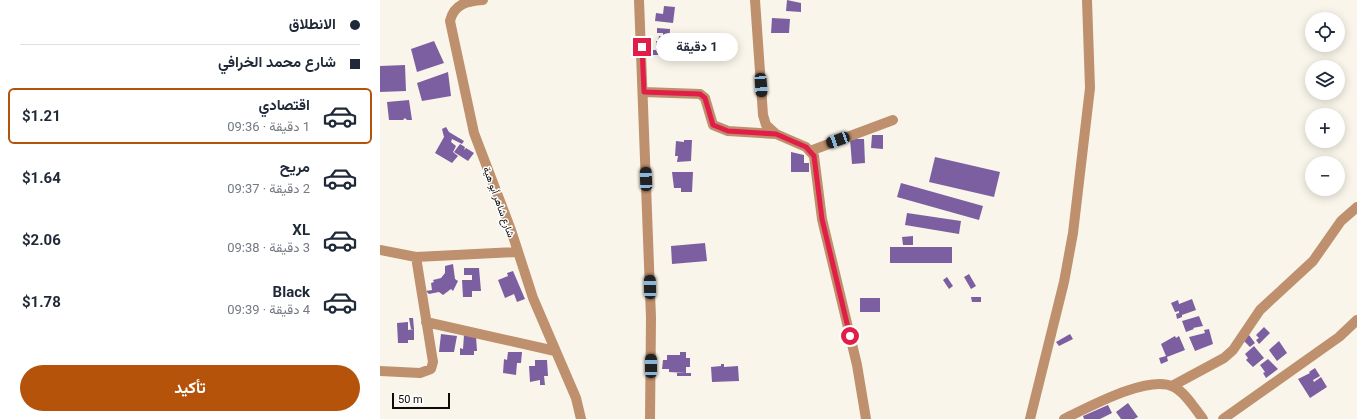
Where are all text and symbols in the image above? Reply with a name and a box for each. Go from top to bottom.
map controls [1305,12,1345,196]
button: locate [1305,12,1345,52]
text: الانطلاق [289,15,336,33]
callout: 1 دقيقة [656,33,738,61]
route end [633,38,651,56]
text: 1 دقيقة [676,39,718,54]
text: شارع محمد الخرافي [218,53,336,71]
button: layers [1305,60,1345,100]
car [754,73,768,97]
text: اقتصادي [258,96,310,114]
icon: car [322,98,358,134]
text: $1.21 [22,107,61,125]
button: + [1305,108,1345,148]
text: 1 دقيقة · 09:36 [227,119,310,134]
car [825,130,851,150]
button: − [1305,156,1345,196]
text: مريح [280,158,310,176]
icon: car [322,160,358,196]
street label: شارع شاهر أبو هية [480,165,517,239]
car [640,167,652,191]
text: $1.64 [22,169,61,187]
text: 2 دقيقة · 09:37 [227,181,310,196]
text: XL [292,221,310,239]
icon: car [322,222,358,258]
text: $2.06 [22,231,61,249]
text: 3 دقيقة · 09:38 [227,240,310,255]
car [644,275,656,299]
text: Black [273,283,310,301]
icon: car [322,284,358,320]
text: $1.78 [22,293,61,311]
text: 4 دقيقة · 09:39 [227,302,310,317]
route start [841,327,859,345]
car [645,354,657,378]
button: تأكيد [20,365,360,411]
scale bar [392,391,450,410]
text: 50 m [398,393,423,406]

